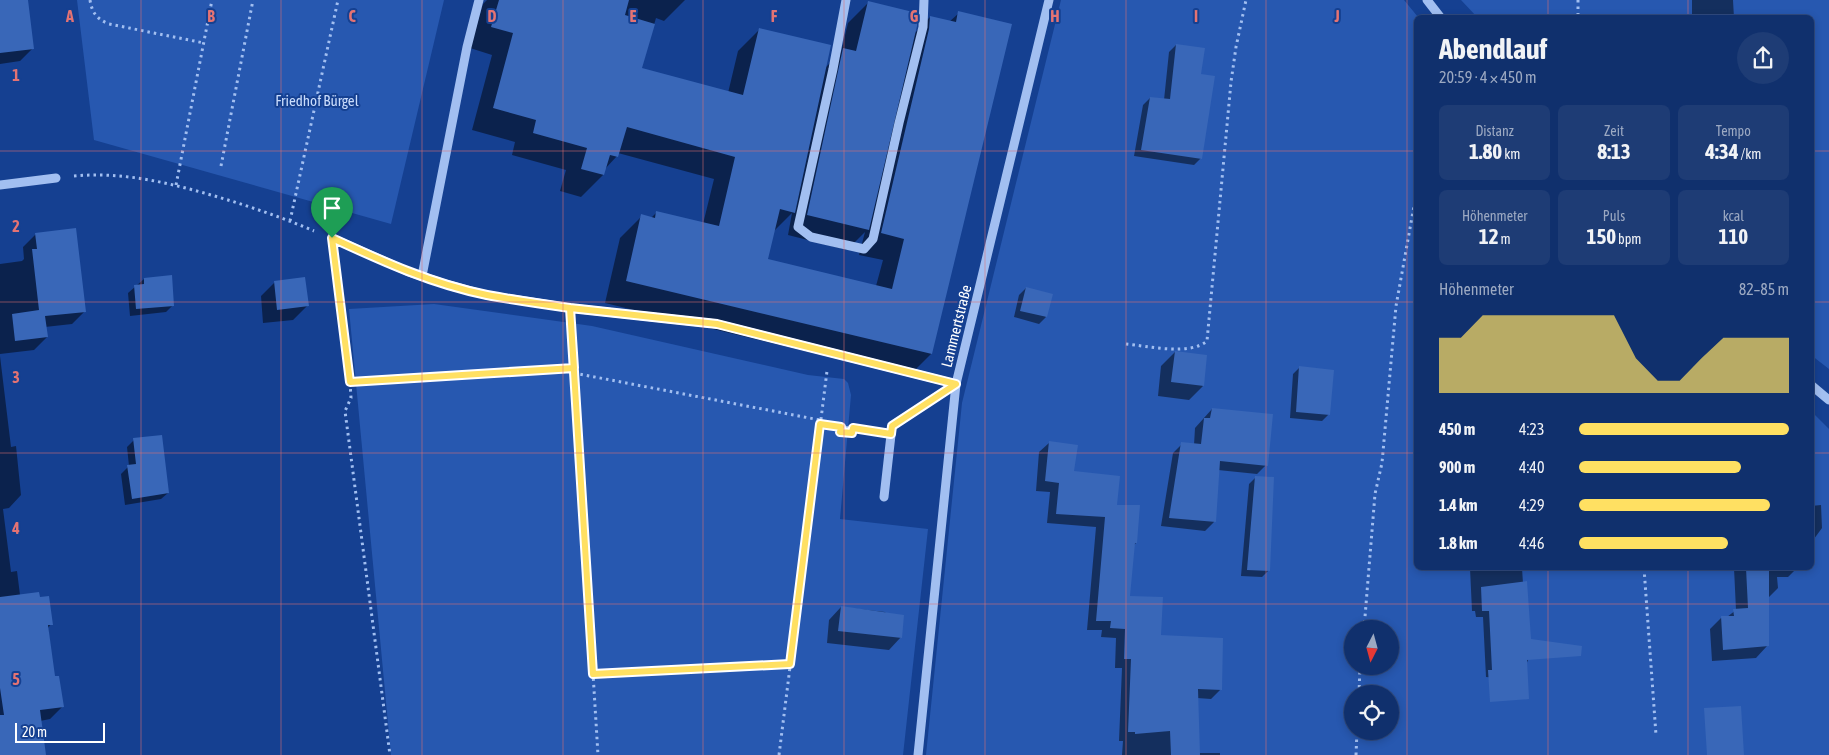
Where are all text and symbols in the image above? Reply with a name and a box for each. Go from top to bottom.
text: A [65,7,74,25]
text: B [207,7,215,25]
text: C [348,7,356,25]
text: D [488,7,497,25]
text: E [630,7,637,25]
text: F [771,7,778,25]
text: G [910,7,919,25]
text: H [1050,7,1060,25]
text: I [1194,7,1198,25]
text: J [1333,7,1340,25]
button: share [1737,32,1789,84]
text: Abendlauf [1439,33,1547,65]
text: 1 [12,66,20,84]
text: 20:59 · 4 × 450 m [1439,68,1537,86]
park label: Friedhof Bürgel [275,92,359,109]
text: Distanz [1475,123,1514,139]
text: Zeit [1604,123,1624,139]
text: Tempo [1716,123,1751,139]
text: 1.80 [1469,139,1502,163]
text: 8:13 [1597,139,1631,163]
text: 4:34 [1705,139,1739,163]
text: km [1502,146,1520,162]
text: /km [1739,146,1761,162]
pin [311,187,353,238]
icon: arrive [318,194,346,222]
text: Höhenmeter [1462,208,1527,224]
text: Puls [1603,208,1625,224]
text: kcal [1723,208,1744,224]
text: 2 [12,217,20,235]
text: 12 [1479,224,1499,248]
text: 150 [1587,224,1616,248]
text: 110 [1719,224,1748,248]
text: m [1499,231,1511,247]
text: bpm [1616,231,1641,247]
text: Höhenmeter [1439,280,1514,298]
text: 82–85 m [1739,280,1789,298]
street label: Lammertstraße [938,283,974,369]
text: 3 [12,368,20,386]
text: 450 m [1439,420,1475,438]
text: 4:23 [1519,420,1544,438]
text: 900 m [1439,458,1475,476]
text: 4:40 [1519,458,1544,476]
text: 1.4 km [1439,496,1478,514]
text: 4:29 [1519,496,1544,514]
text: 4 [11,519,20,537]
text: 1.8 km [1439,534,1478,552]
text: 4:46 [1519,534,1544,552]
north arrow [1344,620,1399,675]
map controls [1344,620,1399,740]
text: 5 [12,670,20,688]
button: locate [1344,685,1399,740]
scale bar [15,720,105,743]
text: 20 m [22,724,47,740]

